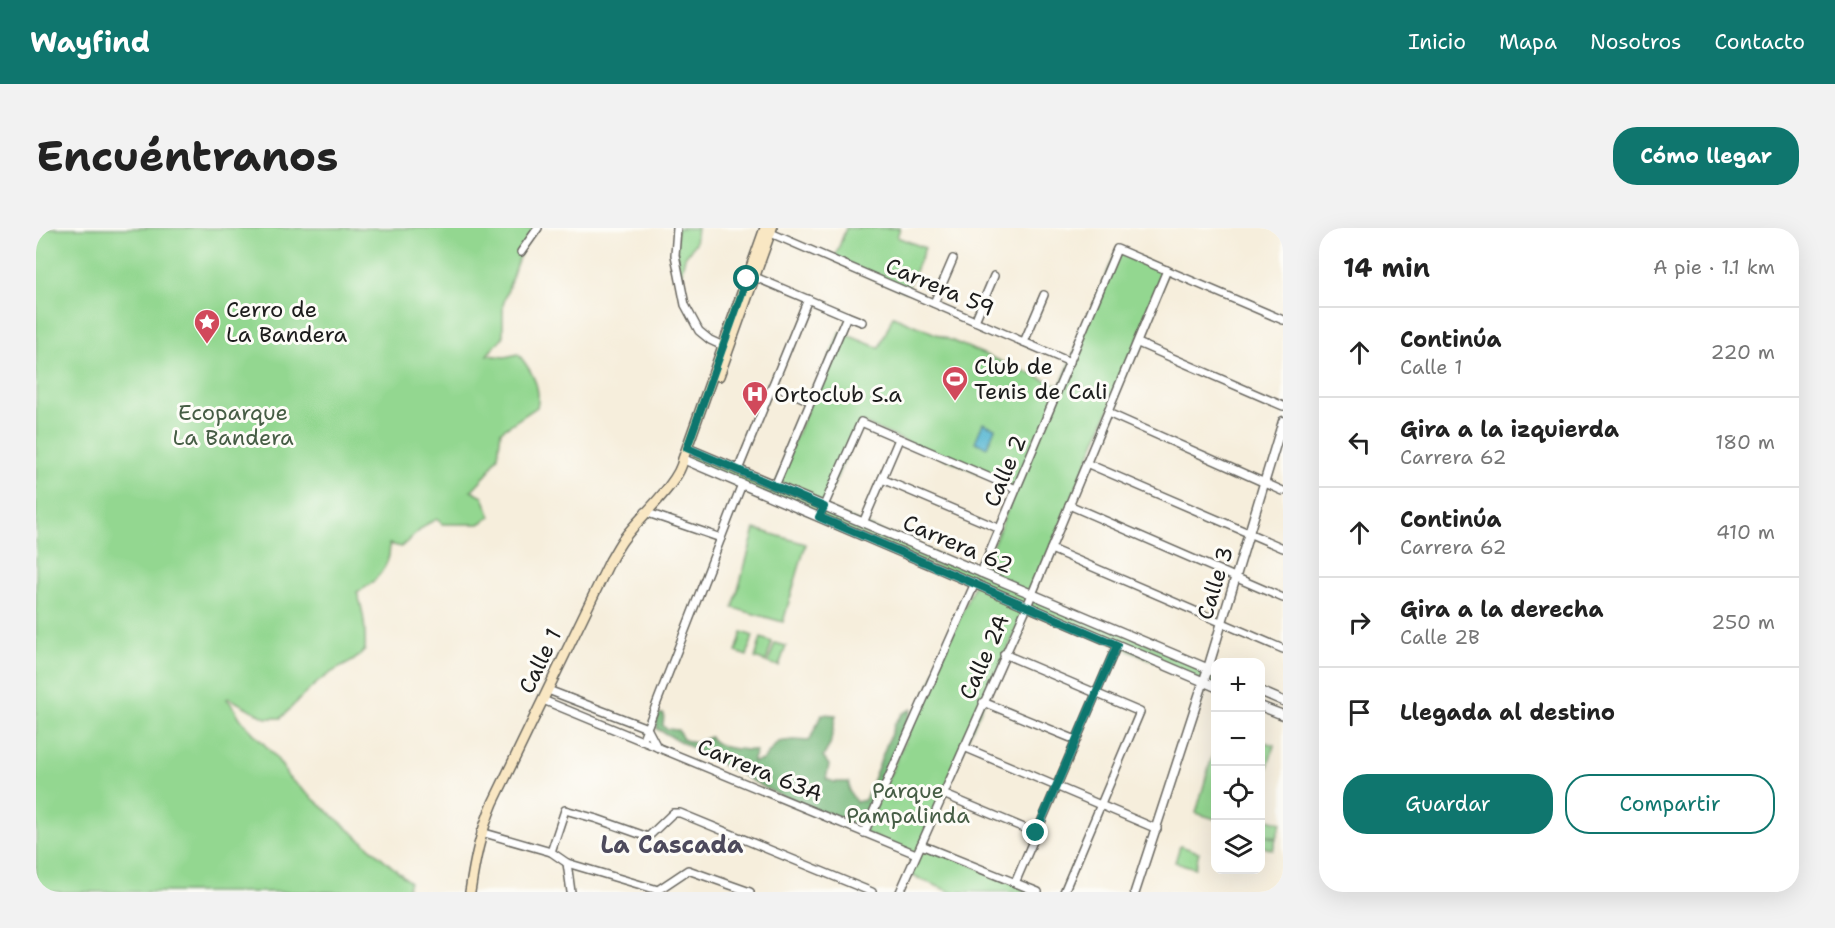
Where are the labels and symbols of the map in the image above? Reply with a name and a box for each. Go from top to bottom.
street label: Carrera 59 [881,251,999,323]
route start [733,265,759,291]
place label: Cerro de La Bandera [226,295,348,349]
place icon: Cerro de La Bandera [192,307,222,345]
place label: Club de Tenis de Cali [974,352,1108,406]
sports icon: Club de Tenis de Cali [940,364,970,402]
hospital icon: Ortoclub S.a [740,379,770,417]
place label: Ortoclub S.a [774,380,902,409]
park label: Ecoparque La Bandera [172,398,294,452]
street label: Calle 2 [977,431,1033,511]
street label: Carrera 62 [898,508,1018,580]
street label: Calle 3 [1190,543,1240,623]
street label: Calle 2A [952,610,1016,704]
street label: Calle 1 [512,624,568,698]
street label: Carrera 63A [693,732,827,808]
park label: Parque Pampalinda [846,776,970,830]
route end [1022,819,1048,845]
district label: La Cascada [600,829,744,861]

